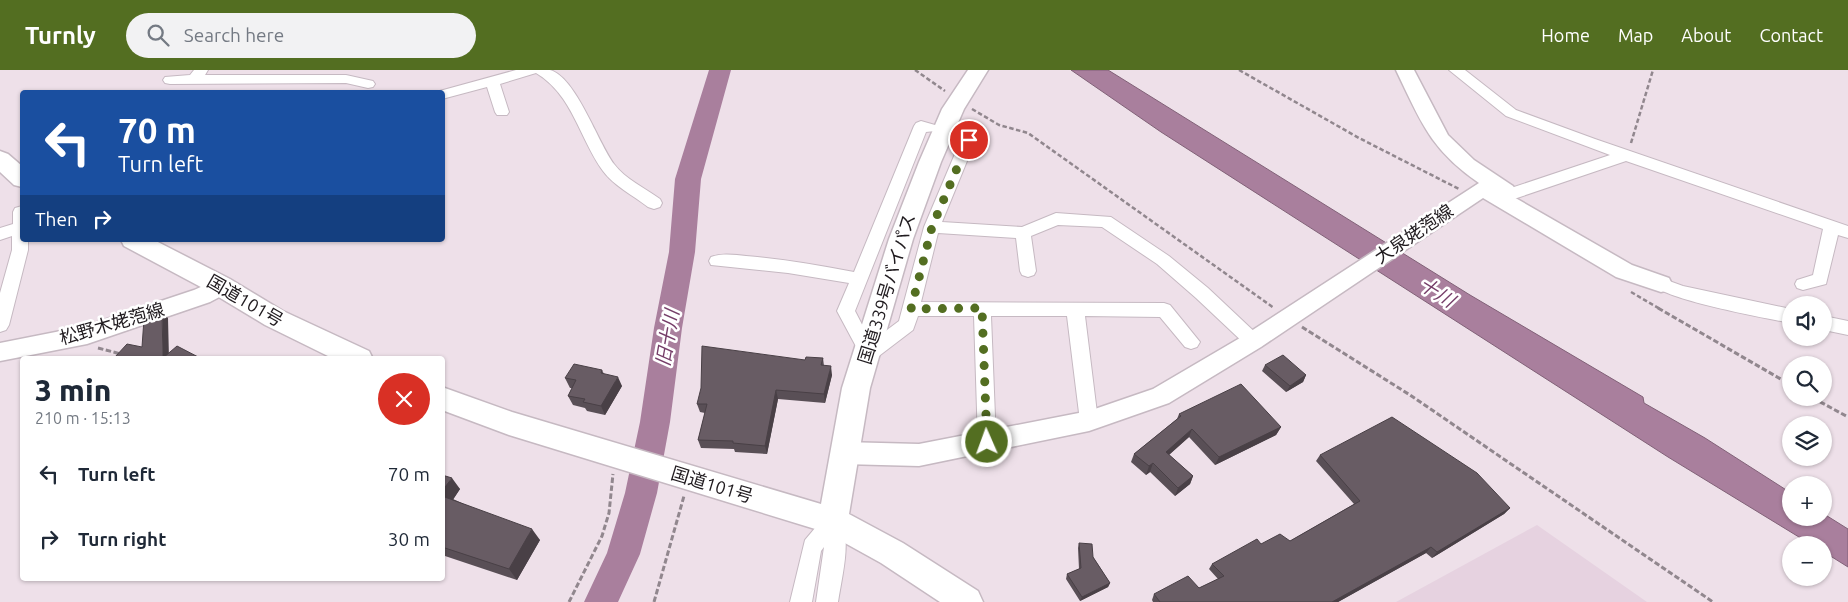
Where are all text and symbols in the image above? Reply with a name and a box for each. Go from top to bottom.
search box [126,13,476,58]
icon: search [144,21,172,49]
text: Turnly [25,22,96,49]
text: Search here [184,24,284,46]
text: Home [1541,25,1590,45]
text: Map [1618,25,1653,45]
text: About [1681,25,1731,45]
text: Contact [1759,25,1823,45]
icon: left [35,110,100,175]
text: 70 m [118,110,196,150]
pin [948,119,990,161]
icon: arrive [955,126,983,154]
text: Turn left [118,151,203,176]
street label: 大泉姥萢線 [1371,200,1456,267]
icon: right [88,205,116,233]
text: Then [35,208,78,230]
street label: 国道339号バイパス [854,211,918,366]
street label: 国道101号 [204,270,287,330]
water label: 十川 [1415,273,1461,312]
map controls [1782,296,1832,586]
button: sound [1782,296,1832,346]
street label: 松野木姥萢線 [57,299,166,348]
water label: 旧十川 [651,306,683,368]
button: search [1782,356,1832,406]
text: 3 min [35,373,111,407]
button: close [378,373,430,425]
text: 210 m · 15:13 [35,409,131,427]
position arrow [960,415,1012,467]
button: layers [1782,416,1832,466]
icon: left [35,460,63,488]
street label: 国道101号 [669,462,756,506]
text: Turn left [78,463,156,485]
text: 70 m [388,463,430,485]
button: + [1782,476,1832,526]
icon: right [35,525,63,553]
text: Turn right [78,528,166,550]
text: 30 m [388,528,430,550]
button: − [1782,536,1832,586]

